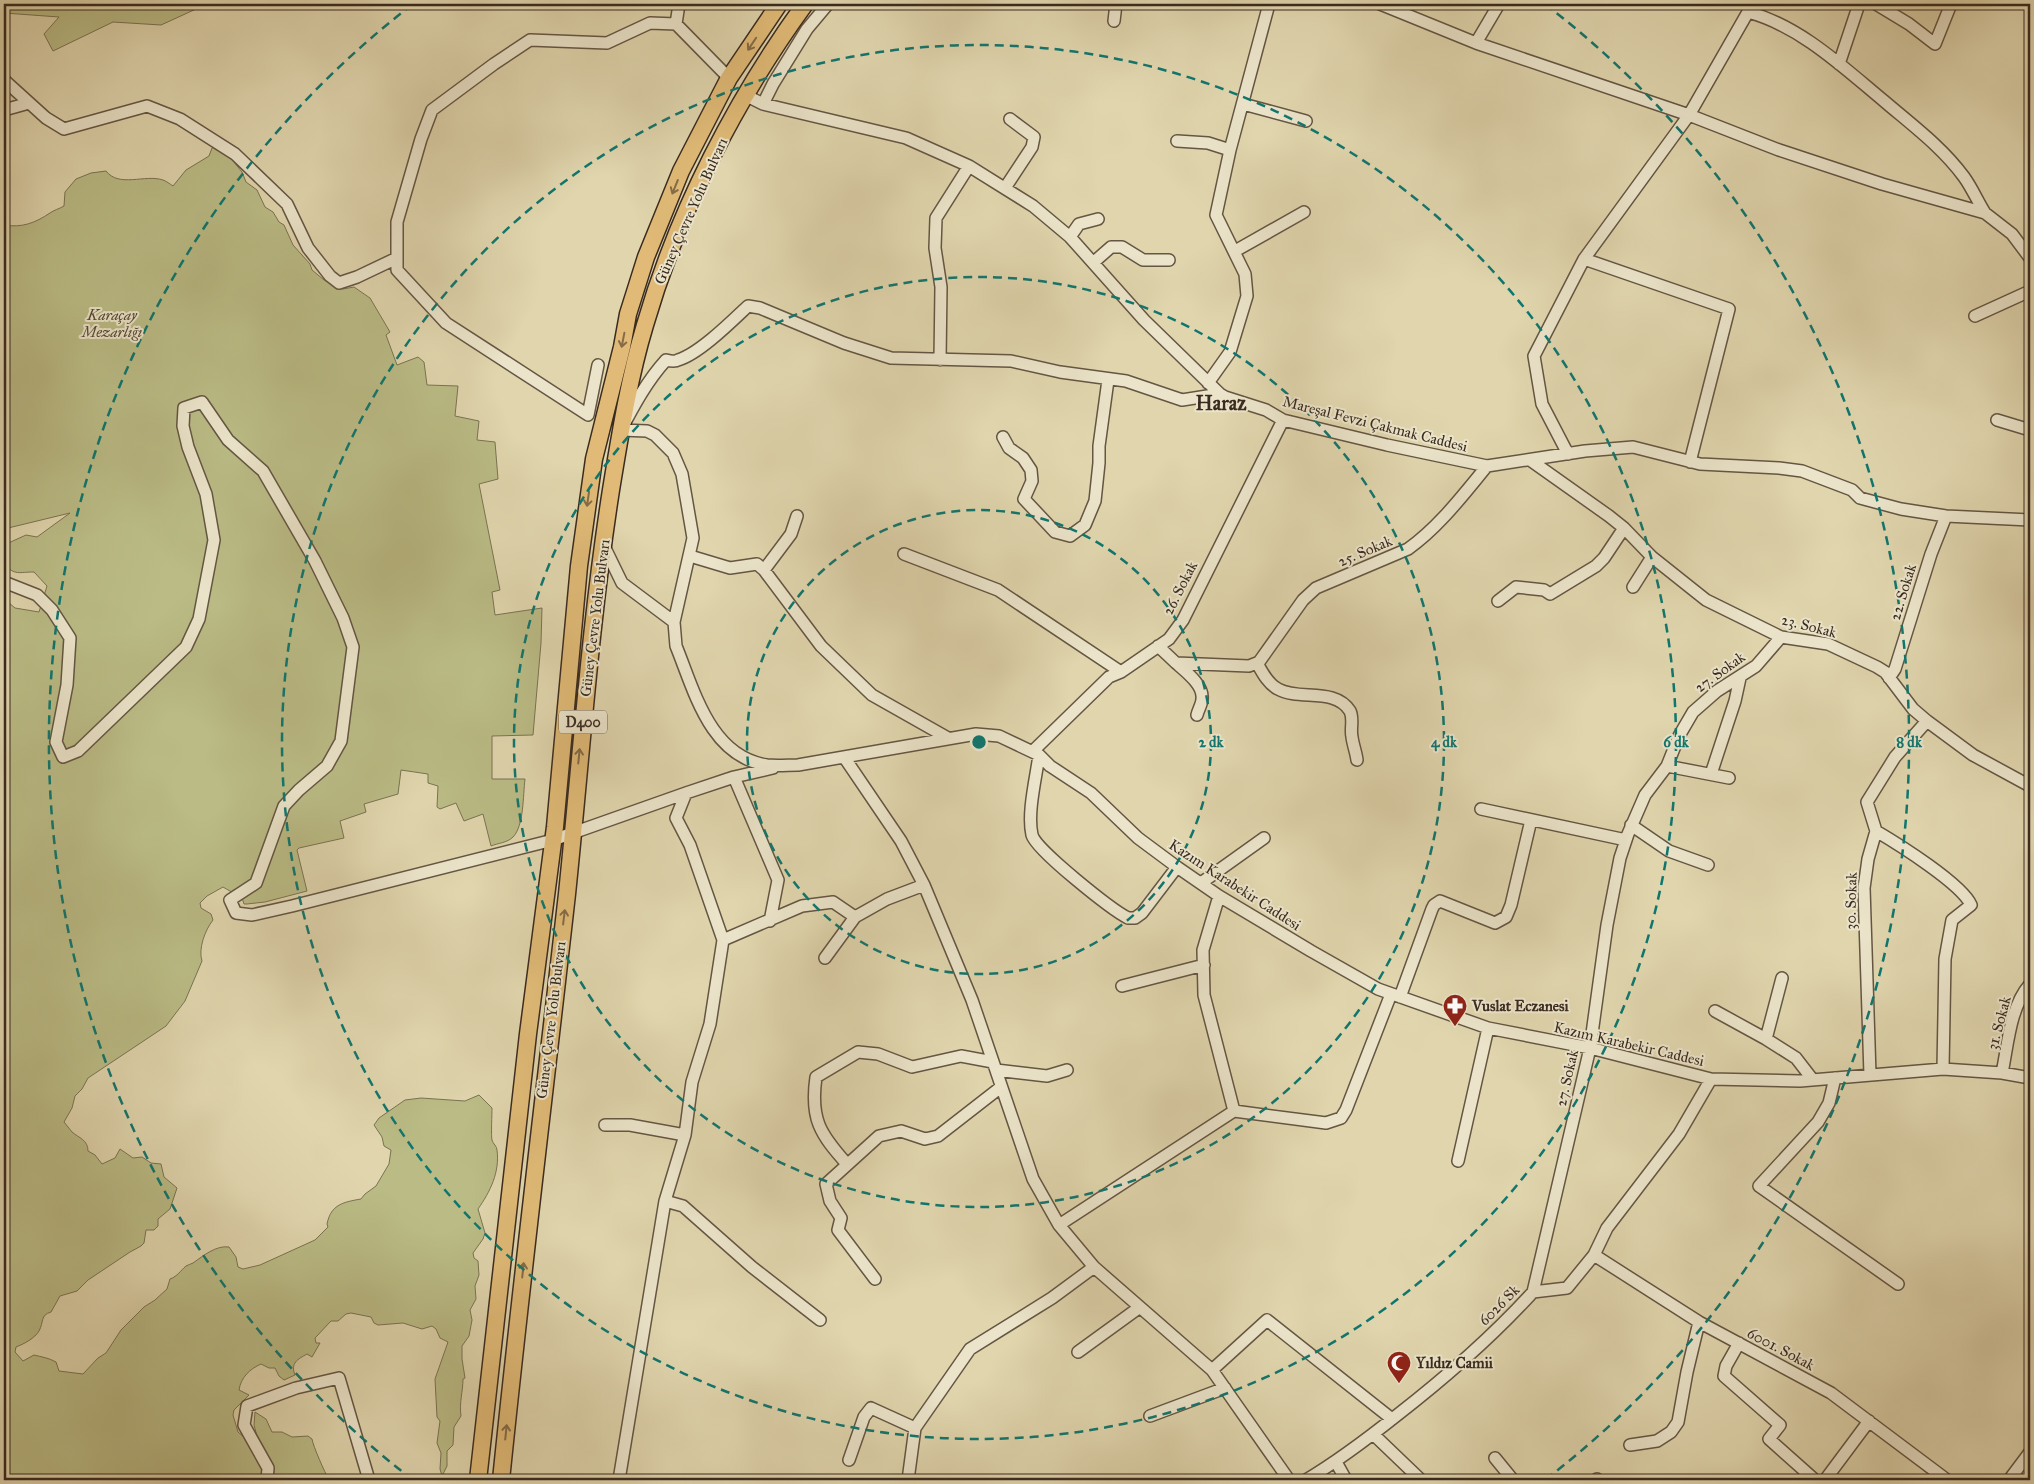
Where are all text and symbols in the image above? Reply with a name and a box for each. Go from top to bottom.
one-way arrow [747,37,757,51]
street label: Güney Çevre Yolu Bulvarı [651,135,731,287]
one-way arrow [670,179,679,194]
park label: Karaçay Mezarlığı [80,306,143,341]
one-way arrow [617,332,627,348]
district label: Haraz [1196,391,1247,415]
street label: Mareşal Fevzi Çakmak Caddesi [1281,392,1469,456]
one-way arrow [583,490,593,506]
street label: 25. Sokak [1335,532,1395,570]
street label: Güney Çevre Yolu Bulvarı [576,538,614,698]
street label: 26. Sokak [1159,558,1201,618]
street label: 22. Sokak [1886,562,1920,622]
street label: 23. Sokak [1780,610,1838,642]
street label: 27. Sokak [1691,648,1749,696]
road number: D400 [559,710,607,734]
centre of rings [970,733,988,751]
text: 2 dk [1198,733,1225,751]
text: 4 dk [1431,733,1458,752]
text: 6 dk [1663,733,1690,751]
text: 8 dk [1896,733,1923,751]
one-way arrow [574,748,584,764]
street label: Kazım Karabekir Caddesi [1166,836,1304,934]
street label: 30. Sokak [1841,872,1861,930]
one-way arrow [559,910,569,926]
street label: Güney Çevre Yolu Bulvarı [532,940,570,1100]
pharmacy icon: Vuslat Eczanesi [1442,993,1468,1027]
street label: 31. Sokak [1983,994,2015,1052]
place label: Vuslat Eczanesi [1471,997,1570,1015]
street label: Kazım Karabekir Caddesi [1552,1018,1706,1070]
street label: 27. Sokak [1552,1048,1582,1108]
one-way arrow [518,1262,528,1278]
street label: 6026 Sk [1475,1281,1523,1329]
street label: 6001. Sokak [1744,1324,1818,1374]
mosque icon: Yıldız Camii [1386,1350,1412,1384]
place label: Yıldız Camii [1415,1354,1494,1372]
one-way arrow [501,1424,511,1440]

